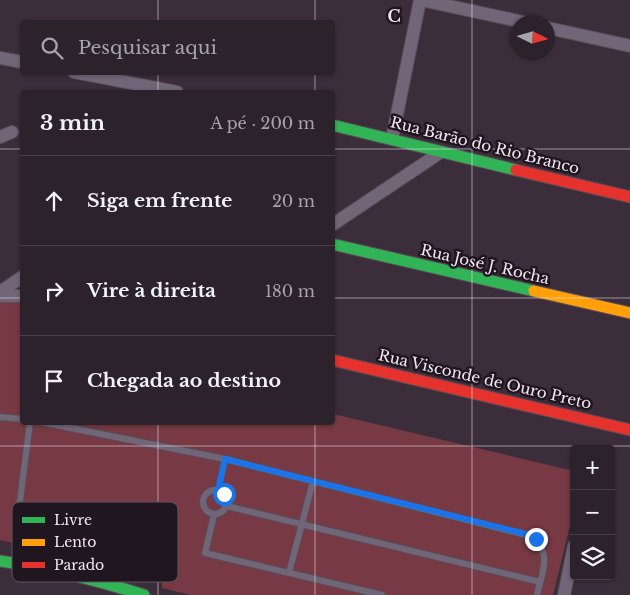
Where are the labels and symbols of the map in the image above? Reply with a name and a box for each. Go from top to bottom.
text: C [387,6,401,26]
north arrow [510,15,555,60]
street label: Rua Barão do Rio Branco [388,112,582,178]
street label: Rua José J. Rocha [419,240,552,288]
street label: Rua Visconde de Ouro Preto [377,345,594,413]
route start [213,483,236,506]
legend [12,502,178,582]
text: Livre [54,511,92,529]
route end [525,528,548,551]
text: Lento [54,533,96,551]
text: Parado [54,556,104,574]

